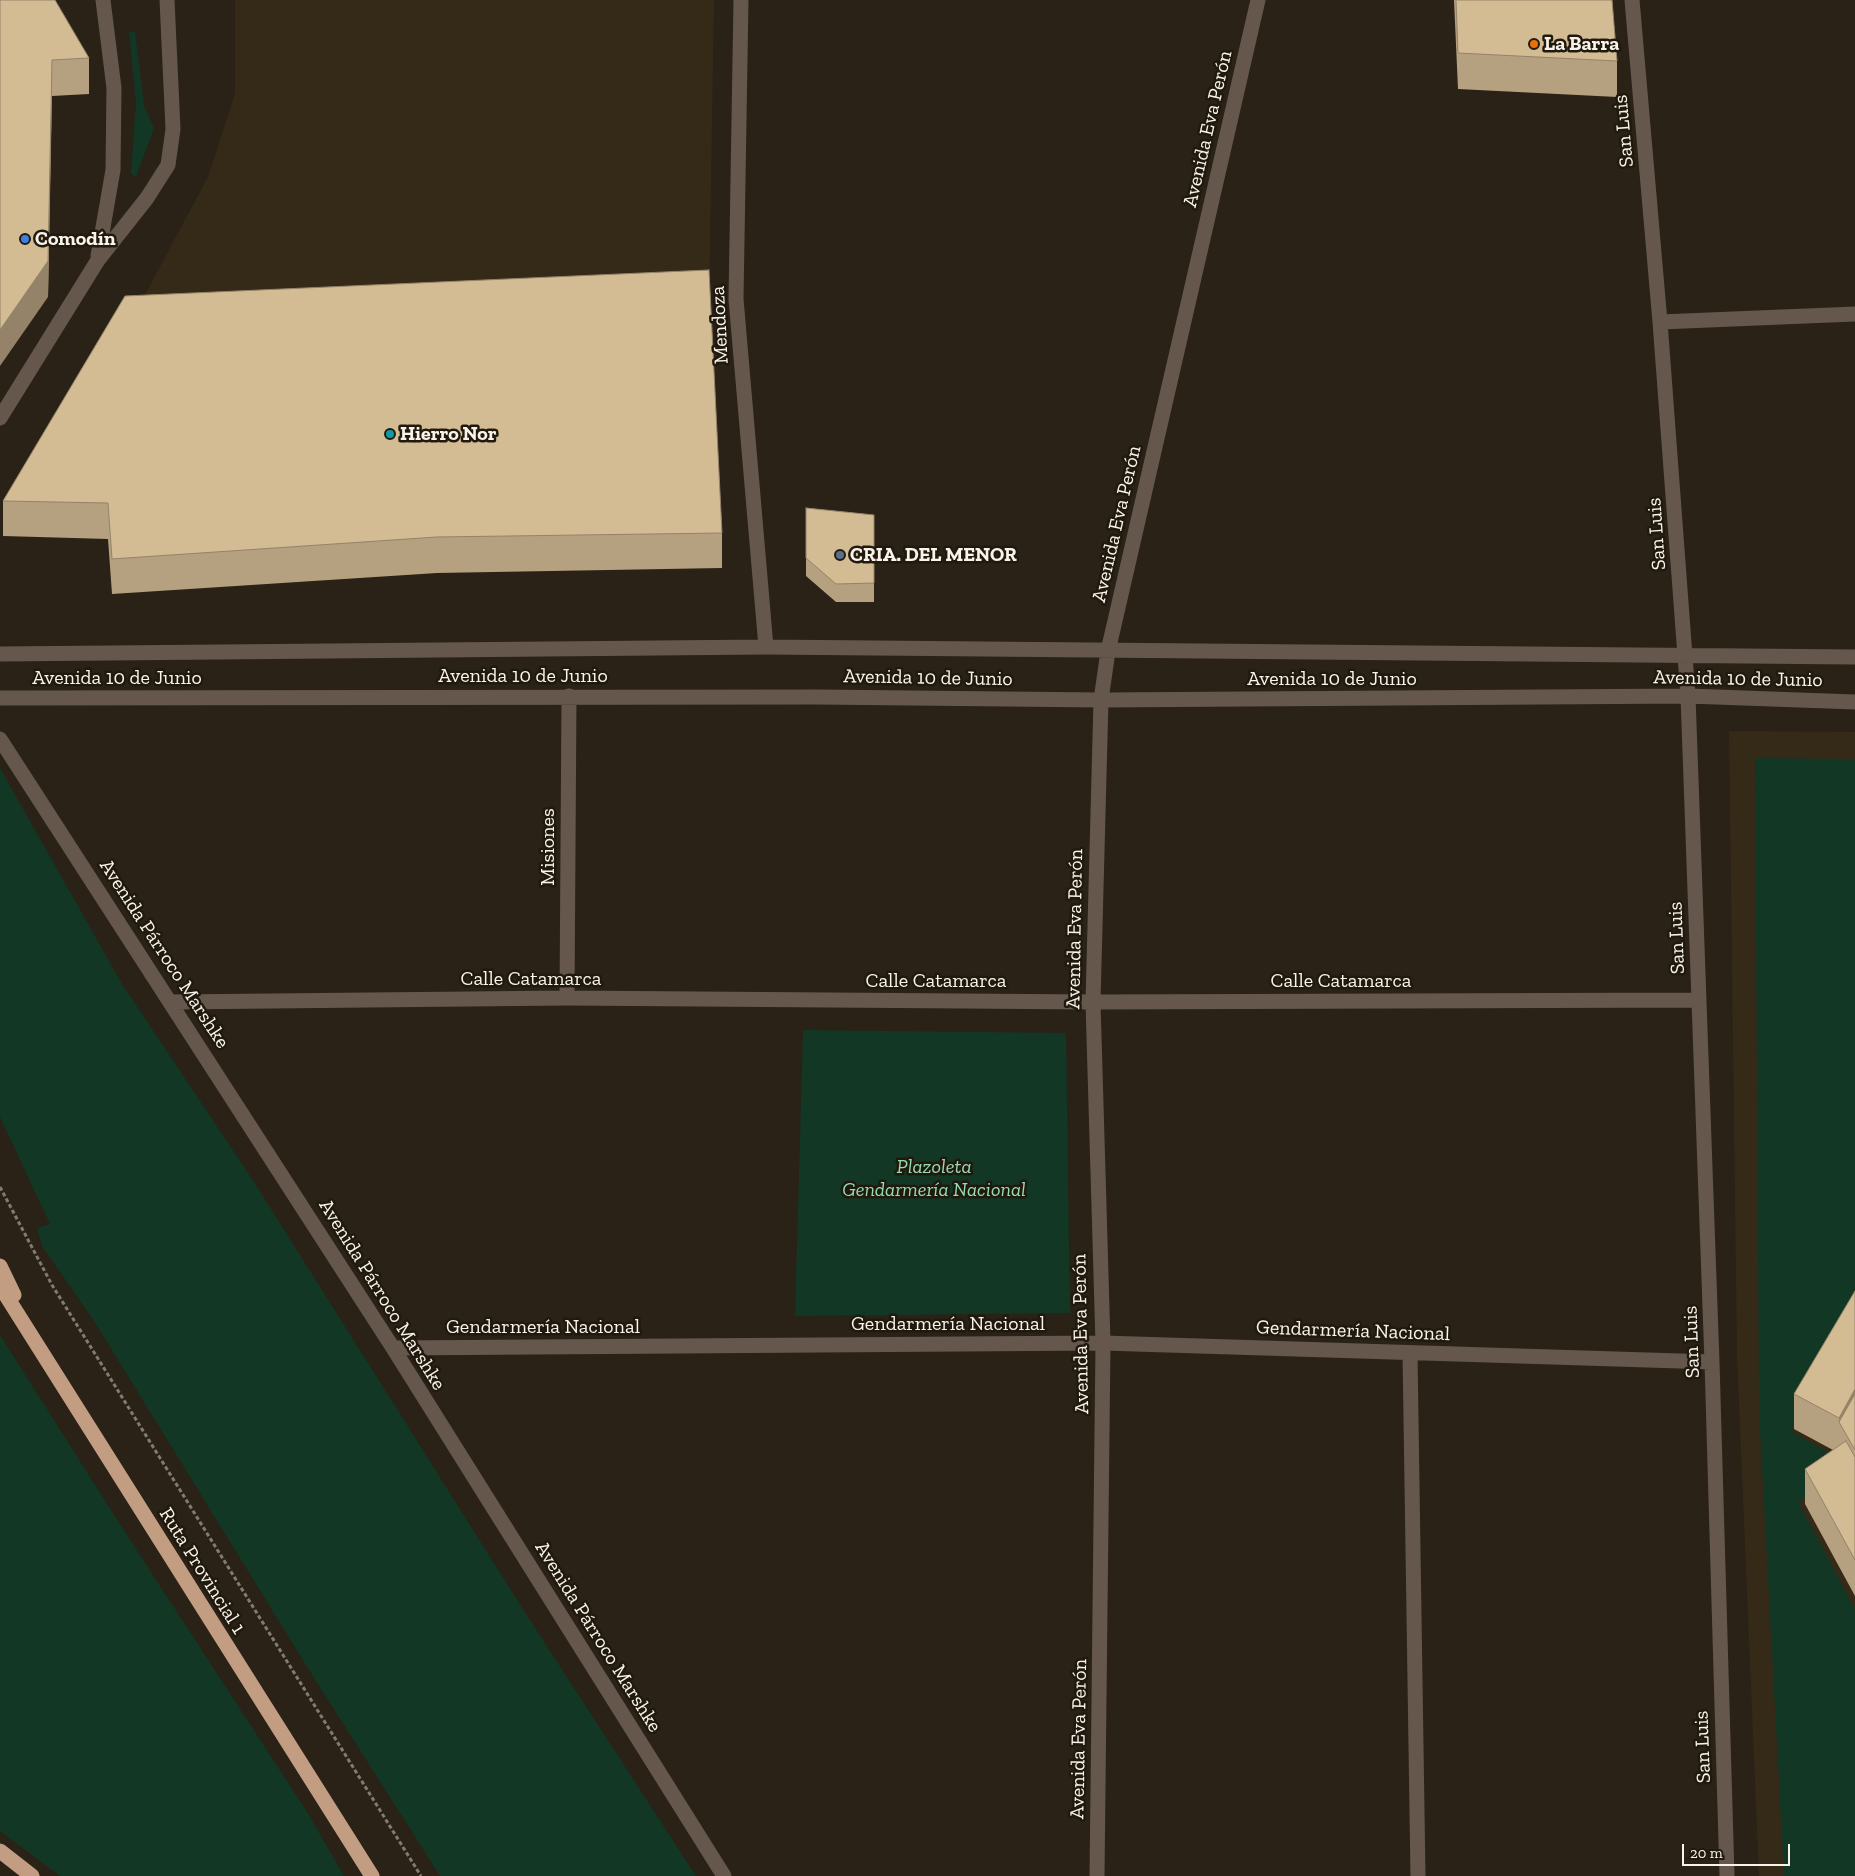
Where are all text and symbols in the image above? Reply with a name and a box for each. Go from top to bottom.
place label: La Barra [1544,32,1619,56]
marker: La Barra [1528,38,1540,50]
street label: Avenida Eva Perón [1178,48,1238,210]
street label: San Luis [1609,94,1639,168]
place label: Comodín [35,227,116,251]
marker: Comodín [19,233,31,245]
street label: Mendoza [706,285,734,365]
place label: Hierro Nor [400,422,497,446]
marker: Hierro Nor [384,428,396,440]
street label: Avenida Eva Perón [1087,443,1147,605]
street label: San Luis [1642,497,1672,571]
place label: CRIA. DEL MENOR [850,543,1017,567]
marker: CRIA. DEL MENOR [834,549,846,561]
street label: Avenida 10 de Junio [438,664,608,688]
street label: Avenida 10 de Junio [843,665,1013,691]
street label: Avenida 10 de Junio [32,666,202,690]
street label: Avenida 10 de Junio [1653,666,1823,692]
street label: Avenida 10 de Junio [1247,667,1417,691]
street label: Misiones [536,808,560,886]
street label: Avenida Eva Perón [1062,849,1088,1009]
street label: Avenida Párroco Marshke [94,855,234,1053]
street label: San Luis [1664,901,1690,975]
street label: Calle Catamarca [460,967,602,991]
street label: Calle Catamarca [865,969,1007,993]
street label: Calle Catamarca [1270,969,1412,993]
park label: Plazoleta Gendarmería Nacional [842,1155,1026,1202]
street label: Avenida Párroco Marshke [313,1195,451,1395]
street label: Avenida Eva Perón [1068,1254,1094,1414]
street label: San Luis [1679,1305,1705,1379]
street label: Gendarmería Nacional [851,1312,1045,1336]
street label: Gendarmería Nacional [446,1315,640,1339]
street label: Gendarmería Nacional [1256,1316,1450,1346]
street label: Ruta Provincial 1 [154,1503,250,1639]
street label: Avenida Párroco Marshke [529,1537,667,1737]
street label: Avenida Eva Perón [1066,1659,1092,1819]
street label: San Luis [1690,1710,1716,1784]
scale bar [1685,1834,1792,1866]
text: 20 m [1690,1844,1723,1862]

